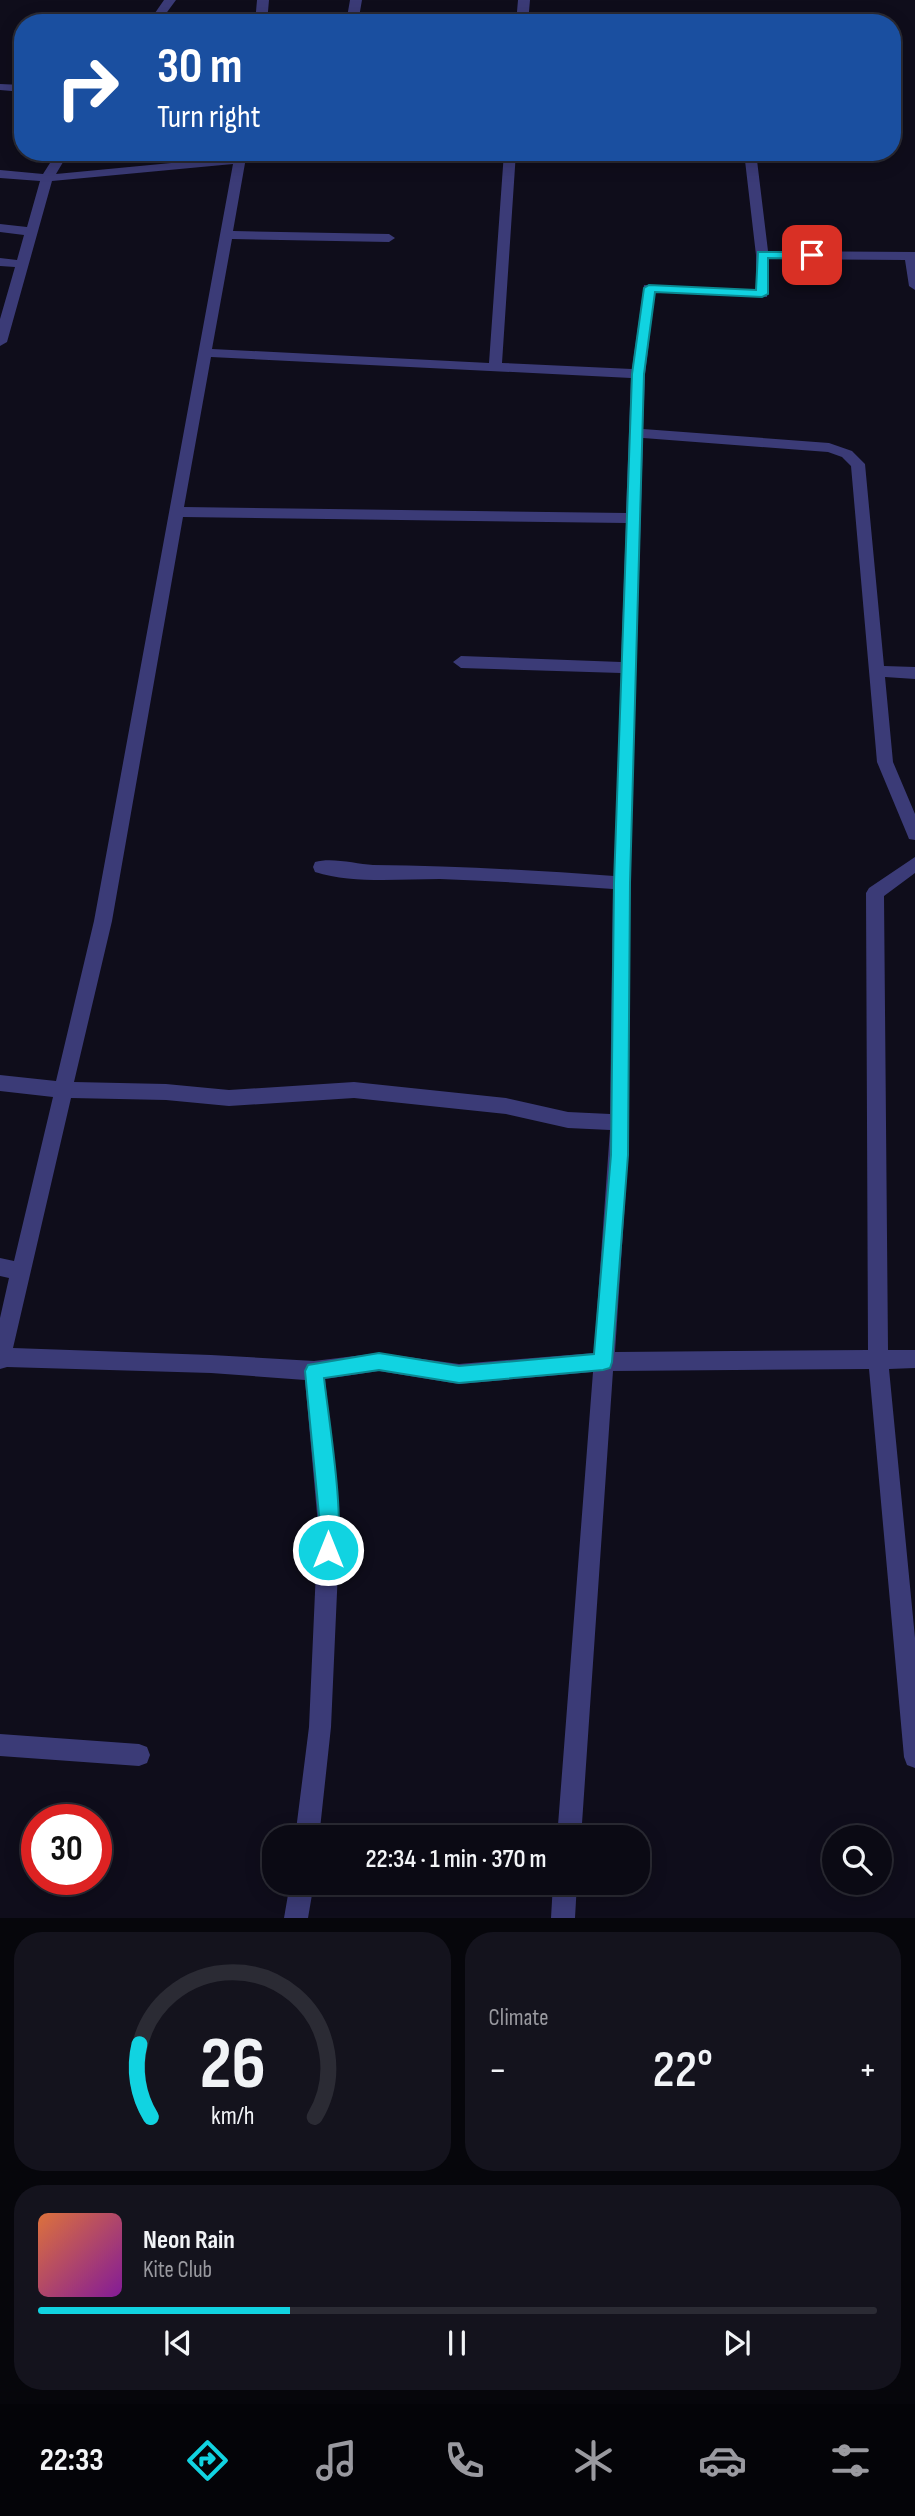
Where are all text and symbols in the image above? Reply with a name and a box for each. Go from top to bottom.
text: 30 m [157,38,242,97]
icon: right [42,42,133,133]
text: Turn right [157,98,261,137]
pin [782,225,842,285]
icon: arrive [793,236,831,274]
position arrow [291,1513,365,1587]
speed limit sign: 30 [21,1804,112,1895]
map controls [822,1825,892,1895]
button: search [822,1825,892,1895]
text: 22:34 · 1 min · 370 m [365,1844,547,1875]
text: Climate [489,2004,548,2032]
text: 26 [199,2022,265,2110]
text: 22° [653,2039,713,2102]
text: − [489,2048,507,2093]
text: + [858,2048,877,2093]
text: km/h [211,2101,254,2132]
text: Neon Rain [143,2225,235,2256]
text: Kite Club [143,2256,212,2284]
icon: previous [159,2324,197,2362]
icon: pause [438,2324,476,2362]
icon: next [718,2324,756,2362]
icon: directions [183,2436,232,2485]
icon: music [312,2436,361,2485]
icon: phone [440,2436,489,2485]
icon: climate [569,2436,618,2485]
icon: car [698,2436,747,2485]
icon: filters [826,2436,875,2485]
text: 22:33 [40,2441,104,2480]

